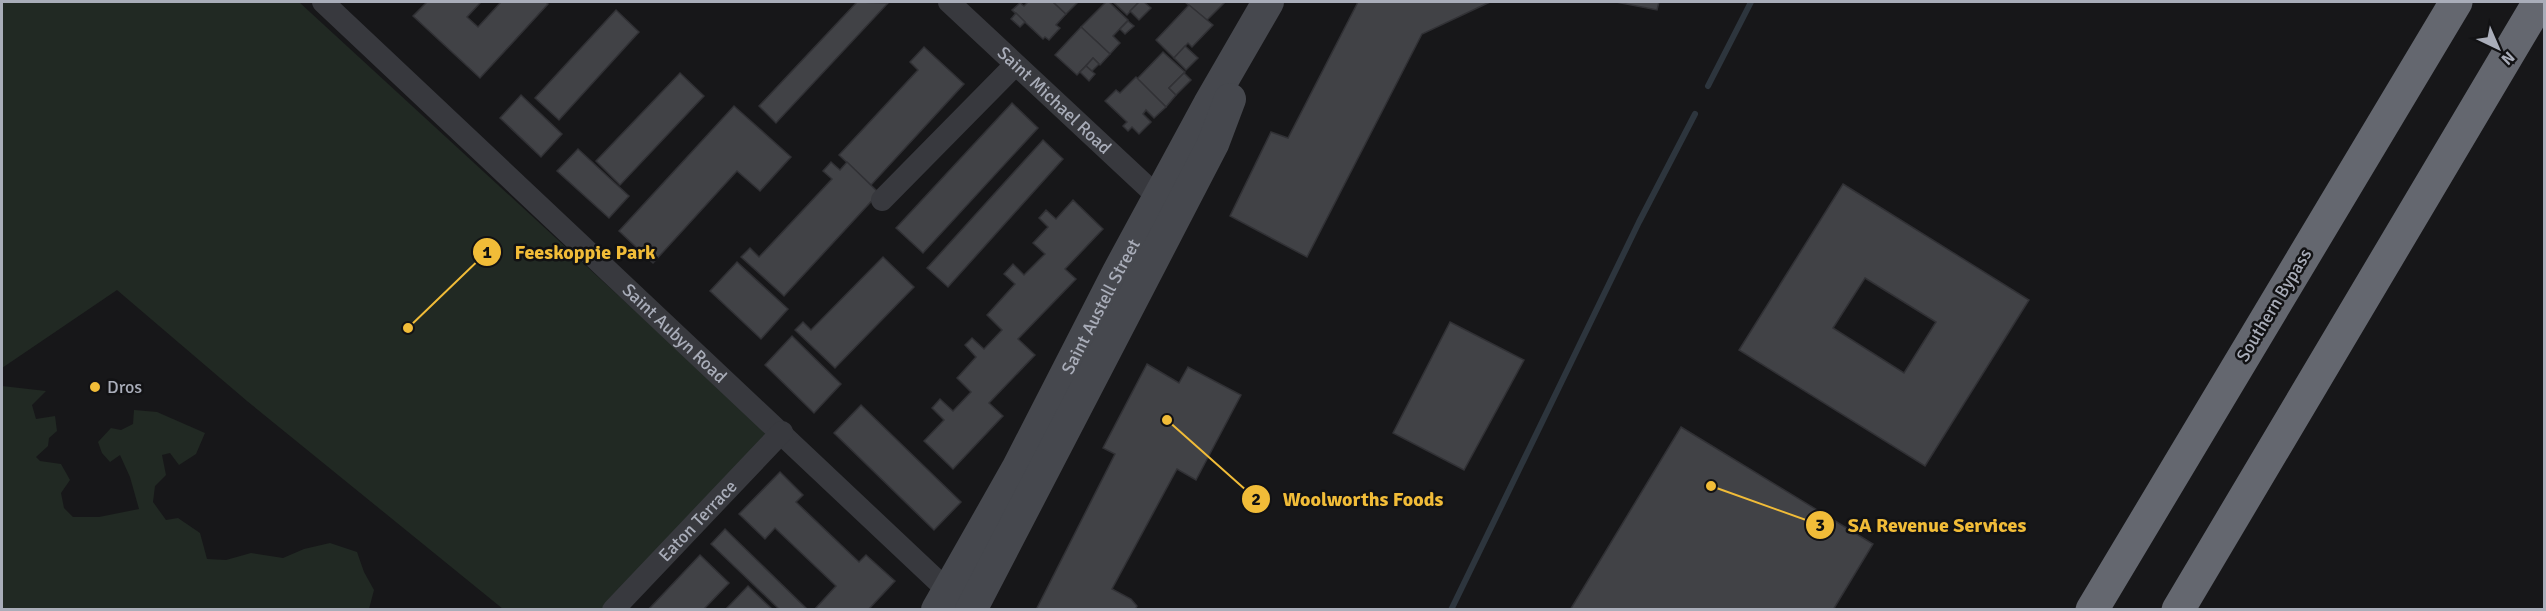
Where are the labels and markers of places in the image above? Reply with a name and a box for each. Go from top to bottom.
callout: Feeskoppie Park [472,233,668,271]
place label: Dros [107,376,142,398]
marker: Dros [88,380,102,394]
callout: Woolworths Foods [1241,480,1456,518]
callout: SA Revenue Services [1805,506,2038,544]

